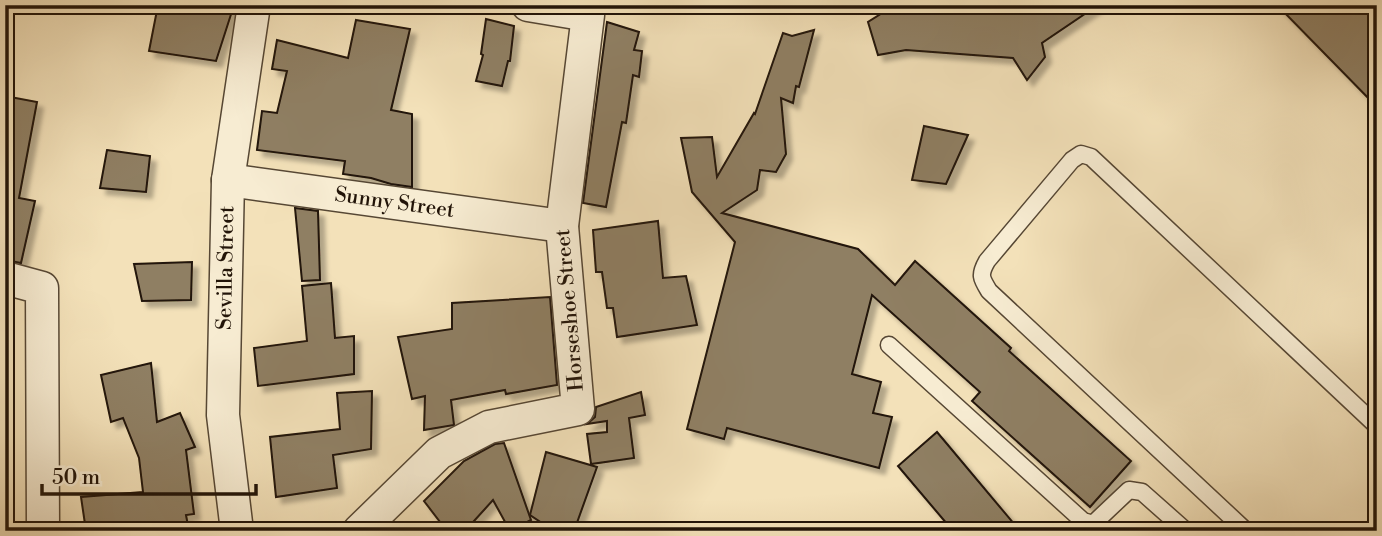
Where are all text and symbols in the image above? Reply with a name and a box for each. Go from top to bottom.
street label: Sunny Street [333,182,456,224]
street label: Sevilla Street [212,205,240,330]
street label: Horseshoe Street [550,227,590,392]
scale bar [42,452,256,496]
text: 50 m [52,465,100,491]

